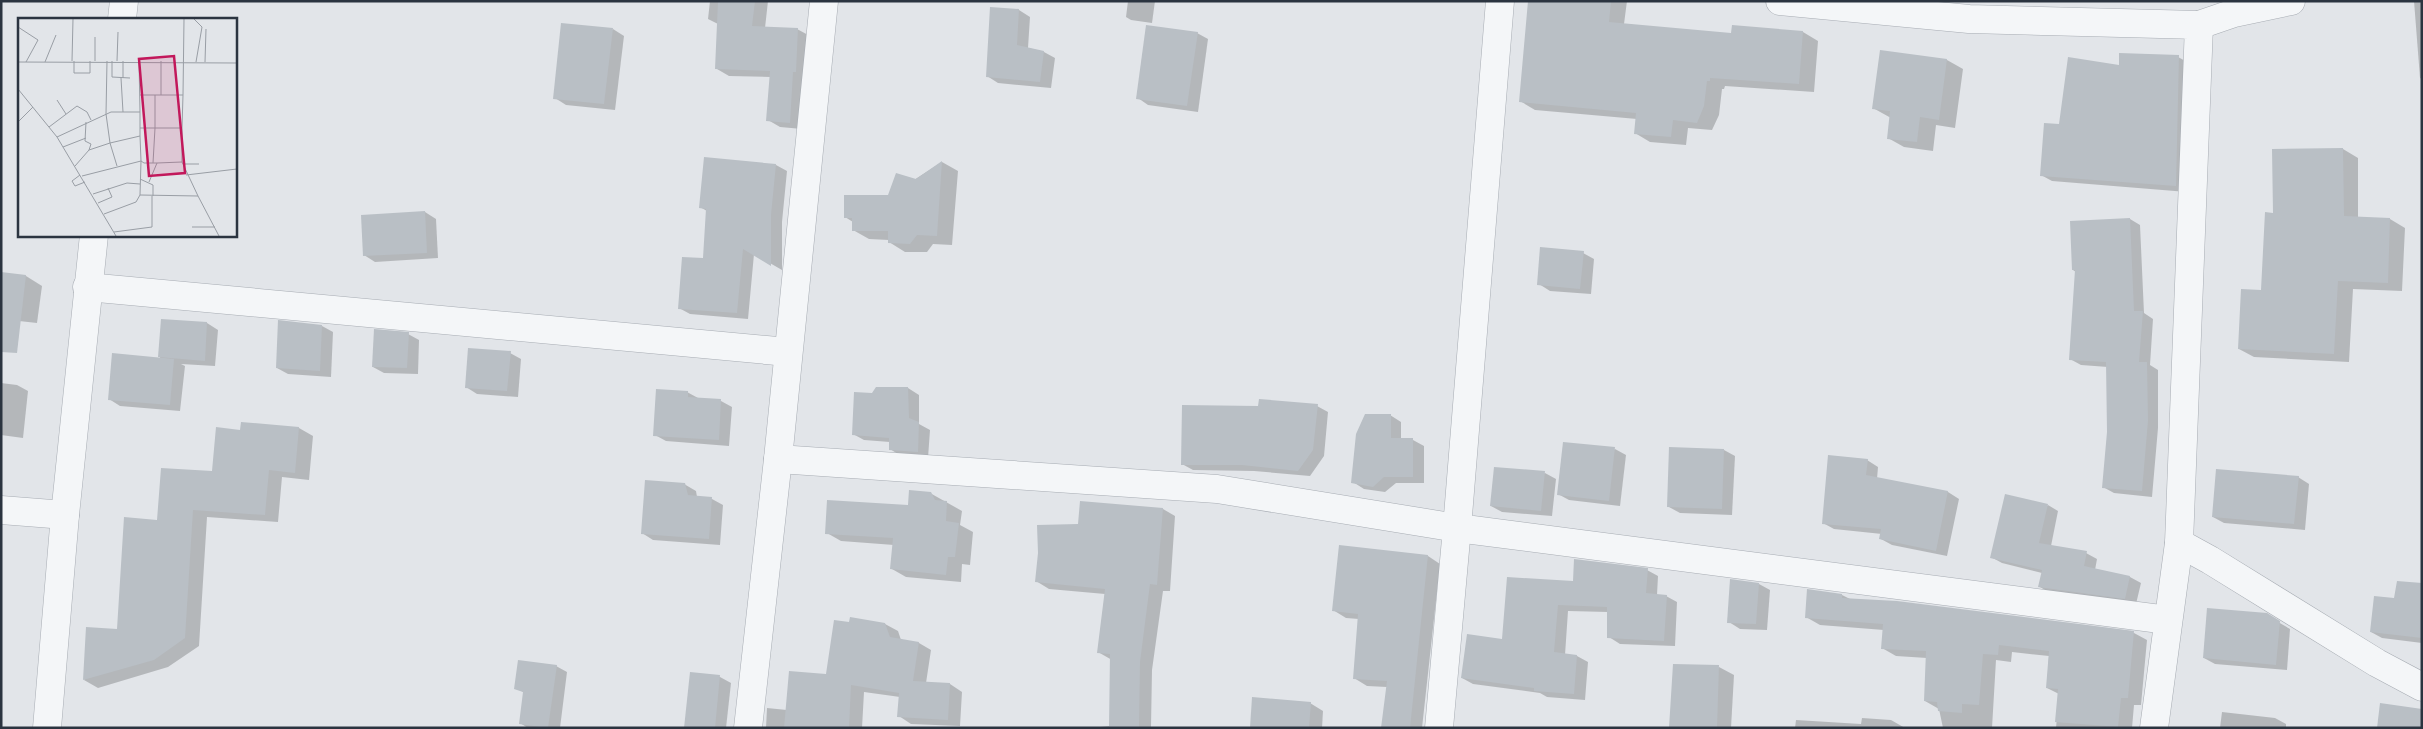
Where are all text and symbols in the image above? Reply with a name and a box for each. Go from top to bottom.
inset map [18,18,236,236]

